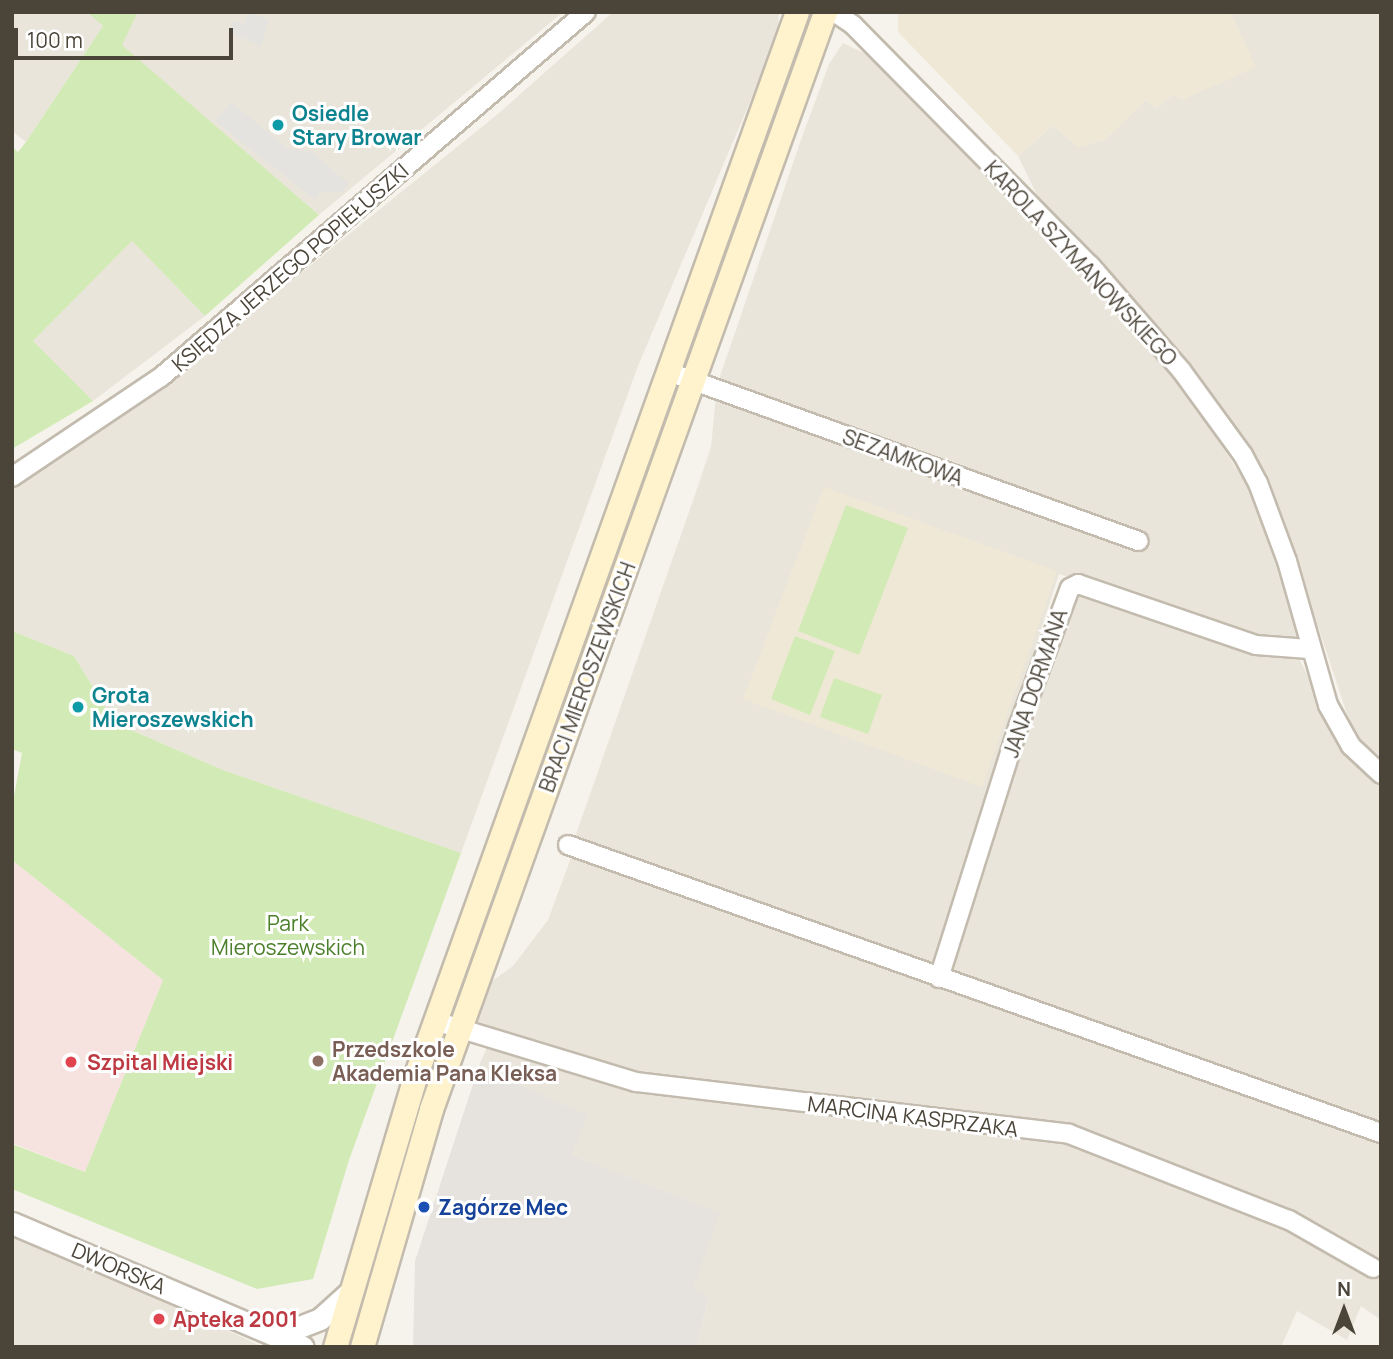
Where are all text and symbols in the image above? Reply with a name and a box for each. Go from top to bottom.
scale bar [18,14,236,58]
text: 100 m [27,26,83,54]
place label: Osiedle Stary Browar [292,100,422,150]
marker: Osiedle Stary Browar [270,117,286,133]
street label: KAROLA SZYMANOWSKIEGO [979,155,1183,371]
street label: KSIĘDZA JERZEGO POPIEŁUSZKI [167,157,413,377]
street label: SEZAMKOWA [839,424,967,490]
street label: BRACI MIEROSZEWSKICH [534,559,640,795]
street label: JANA DORMANA [998,605,1072,761]
place label: Grota Mieroszewskich [92,682,254,732]
marker: Grota Mieroszewskich [70,699,86,715]
park label: Park Mieroszewskich [211,910,365,960]
place label: Przedszkole Akademia Pana Kleksa [332,1036,557,1086]
place label: Szpital Miejski [87,1049,233,1075]
marker: Szpital Miejski [61,1052,81,1072]
marker: Przedszkole Akademia Pana Kleksa [310,1053,326,1069]
street label: MARCINA KASPRZAKA [806,1091,1020,1141]
place label: Zagórze Mec [438,1194,568,1220]
marker: Zagórze Mec [416,1199,432,1215]
street label: DWORSKA [68,1237,170,1299]
north arrow [1309,1275,1379,1345]
text: N [1337,1276,1351,1302]
place label: Apteka 2001 [173,1306,298,1332]
marker: Apteka 2001 [151,1311,167,1327]

